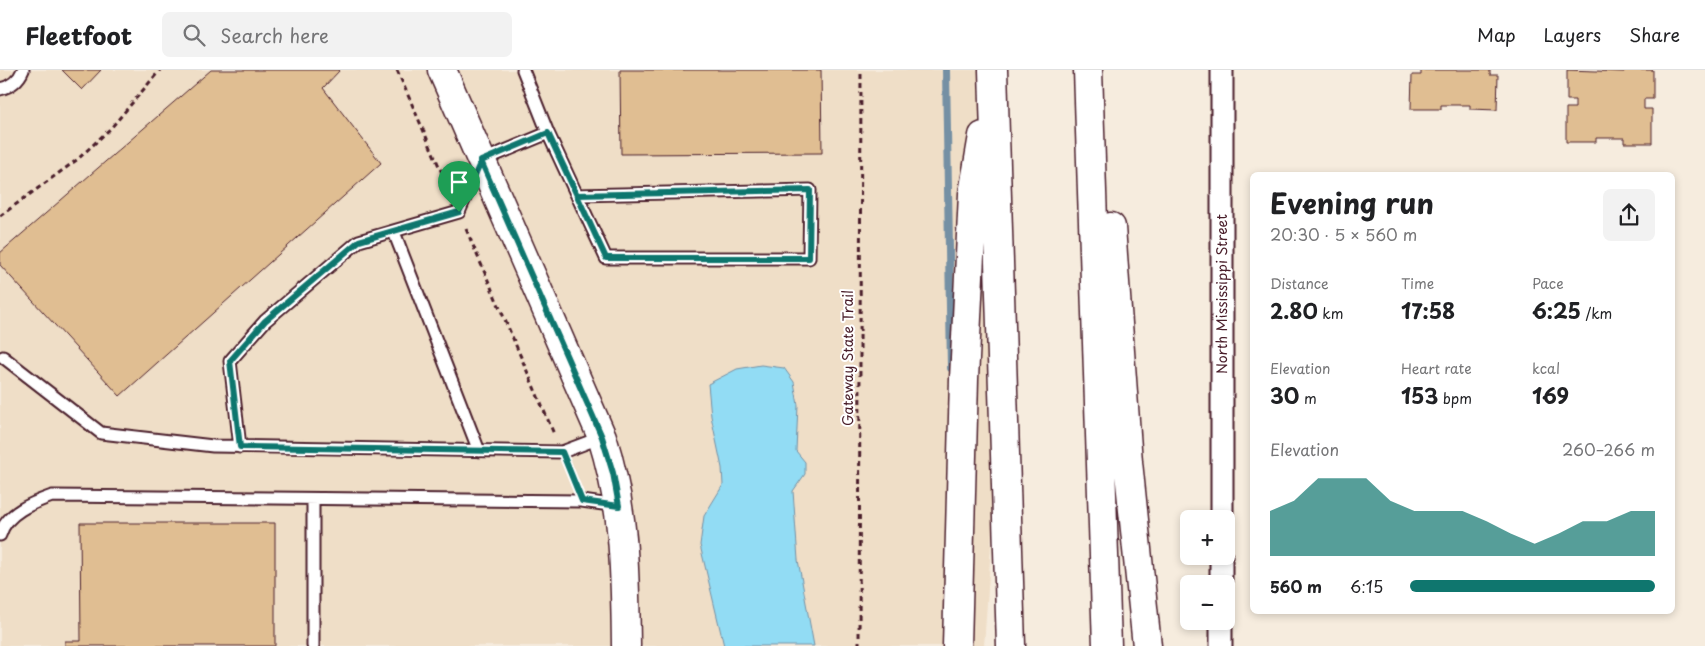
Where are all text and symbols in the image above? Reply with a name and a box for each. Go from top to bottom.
search box [162,12,512,57]
text: Fleetfoot [25,17,132,53]
icon: search [180,21,208,49]
text: Search here [220,21,329,49]
text: Map [1477,21,1516,48]
text: Layers [1544,21,1601,48]
text: Share [1629,21,1680,48]
pin [438,161,480,212]
icon: arrive [445,168,473,196]
text: Evening run [1270,181,1434,224]
button: share [1603,189,1655,241]
street label: North Mississippi Street [1211,214,1232,374]
text: 20:30 · 5 × 560 m [1270,222,1417,246]
text: Distance [1270,273,1329,294]
text: Time [1401,273,1434,294]
text: Pace [1532,273,1564,294]
street label: Gateway State Trail [837,290,858,426]
text: 2.80 [1270,294,1318,326]
text: 17:58 [1401,294,1455,326]
text: 6:25 [1532,294,1581,326]
text: km [1318,303,1343,324]
text: /km [1581,303,1612,324]
text: Elevation [1270,358,1330,379]
text: Heart rate [1401,358,1472,379]
text: kcal [1532,358,1560,379]
text: 30 [1270,379,1299,411]
text: 153 [1401,379,1438,411]
text: 169 [1532,379,1569,411]
text: m [1299,388,1317,409]
text: bpm [1438,388,1472,409]
text: Elevation [1270,437,1339,461]
text: 260–266 m [1562,437,1655,461]
map controls [1180,510,1235,630]
button: + [1180,510,1235,565]
text: 560 m [1270,574,1322,598]
text: 6:15 [1350,574,1383,598]
button: − [1180,575,1235,630]

